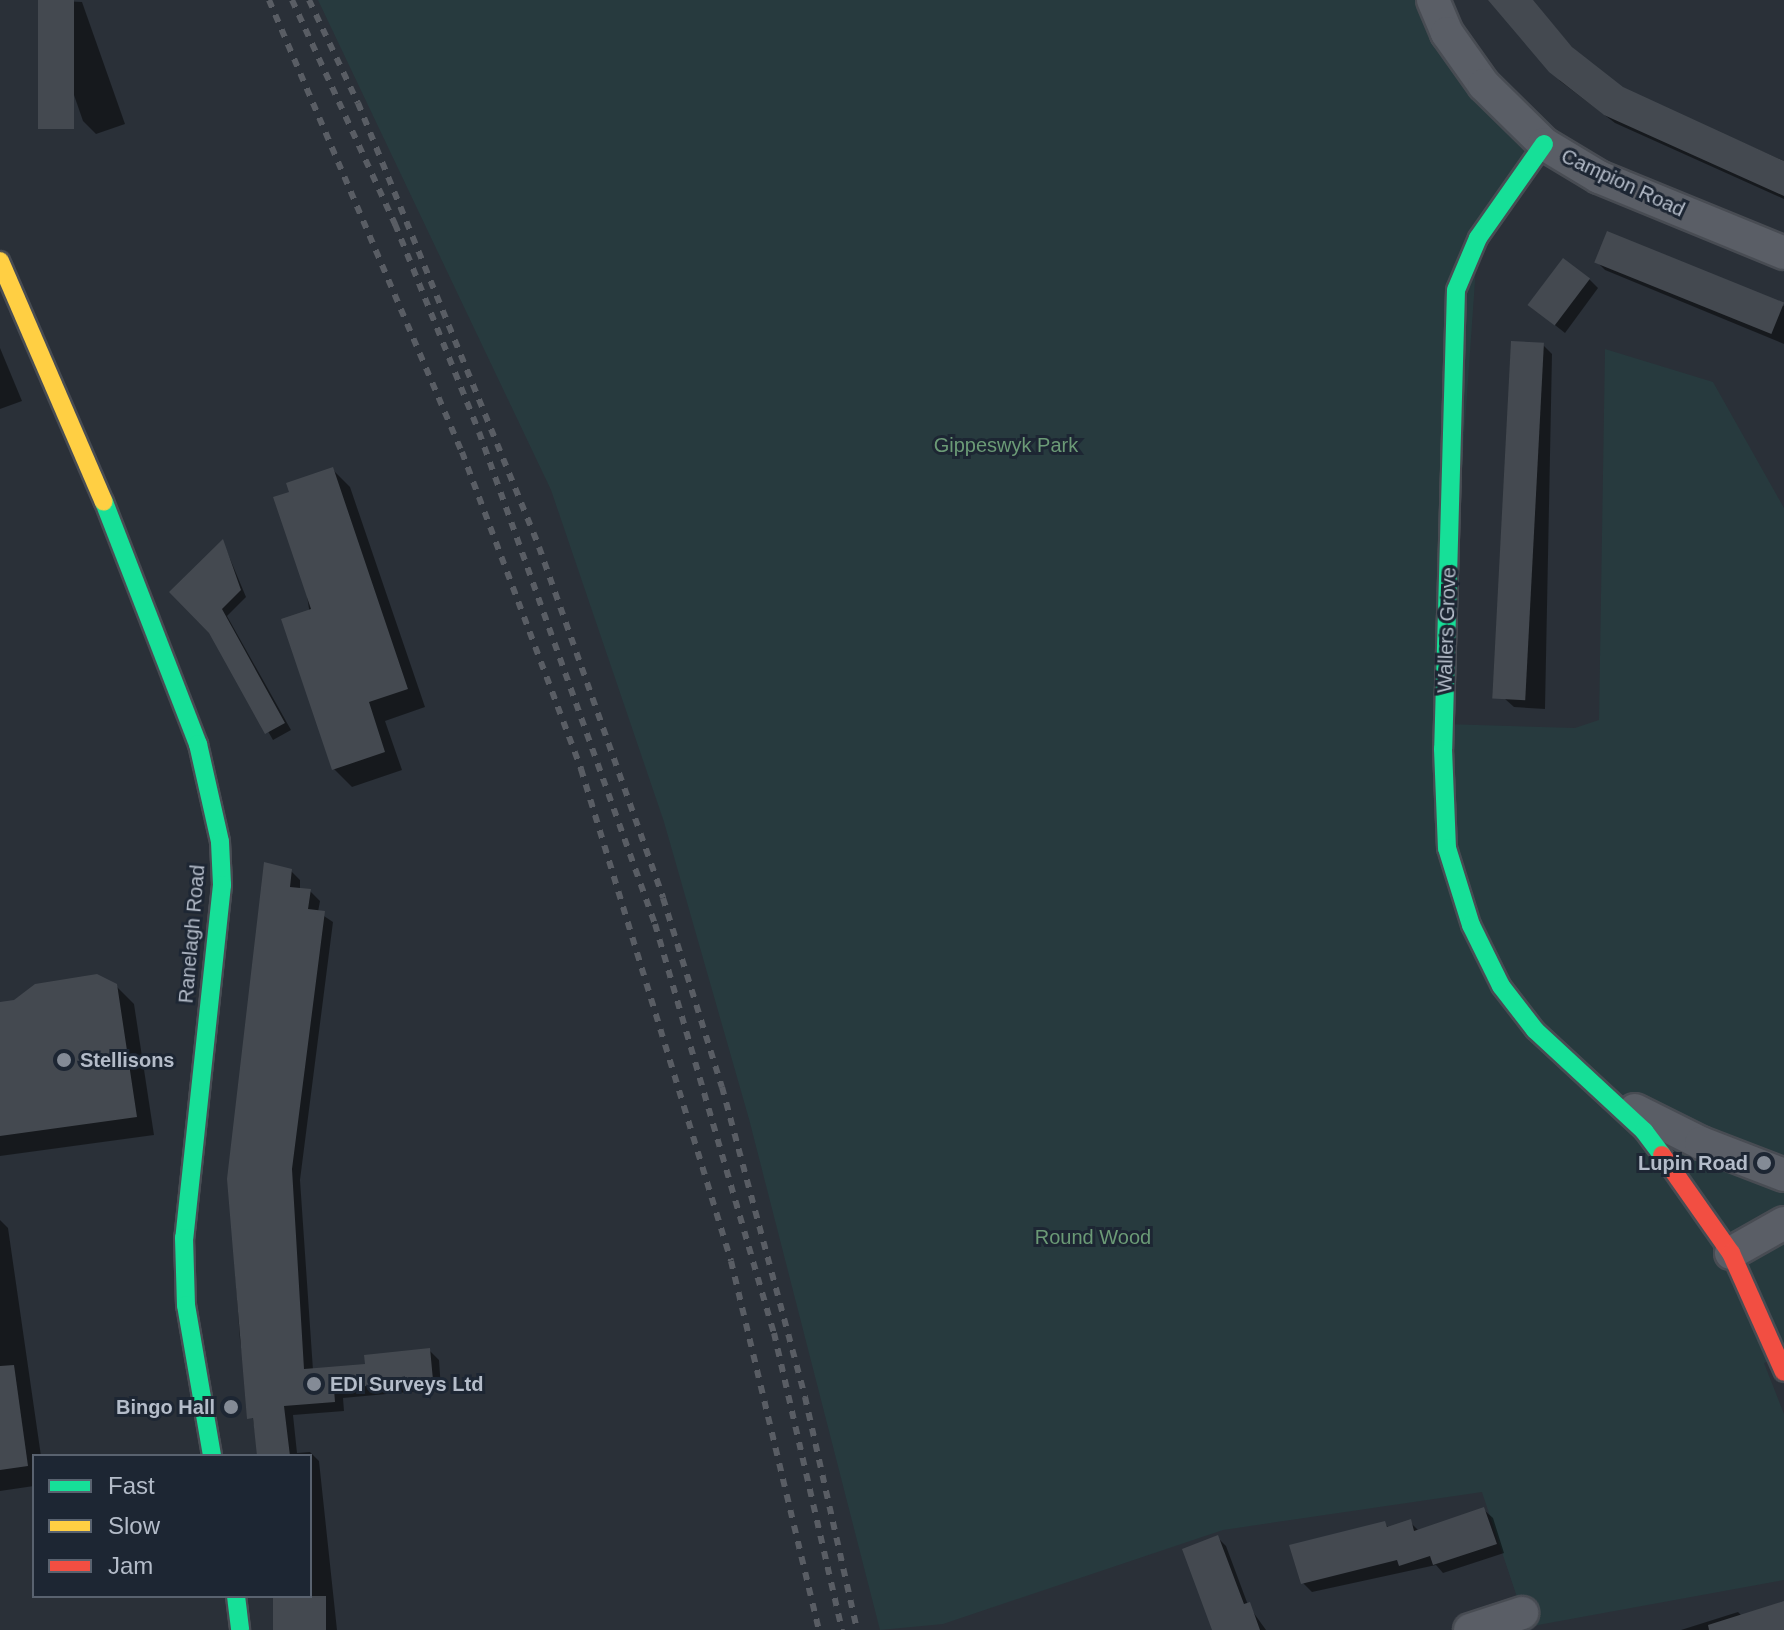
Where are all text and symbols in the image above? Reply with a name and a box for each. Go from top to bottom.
street label: Campion Road [1557,144,1689,222]
park label: Gippeswyk Park [934,433,1078,457]
street label: Wallers Grove [1433,567,1461,693]
street label: Ranelagh Road [174,864,210,1004]
place label: Stellisons [80,1048,174,1072]
marker: Stellisons [55,1051,73,1069]
place label: Lupin Road [1638,1151,1748,1175]
marker: Lupin Road [1755,1154,1773,1172]
park label: Round Wood [1035,1225,1151,1249]
place label: EDI Surveys Ltd [330,1372,483,1396]
marker: EDI Surveys Ltd [305,1375,323,1393]
place label: Bingo Hall [116,1395,215,1419]
marker: Bingo Hall [222,1398,240,1416]
legend [32,1454,312,1598]
text: Fast [108,1472,155,1499]
text: Slow [108,1512,160,1539]
text: Jam [108,1552,153,1579]

